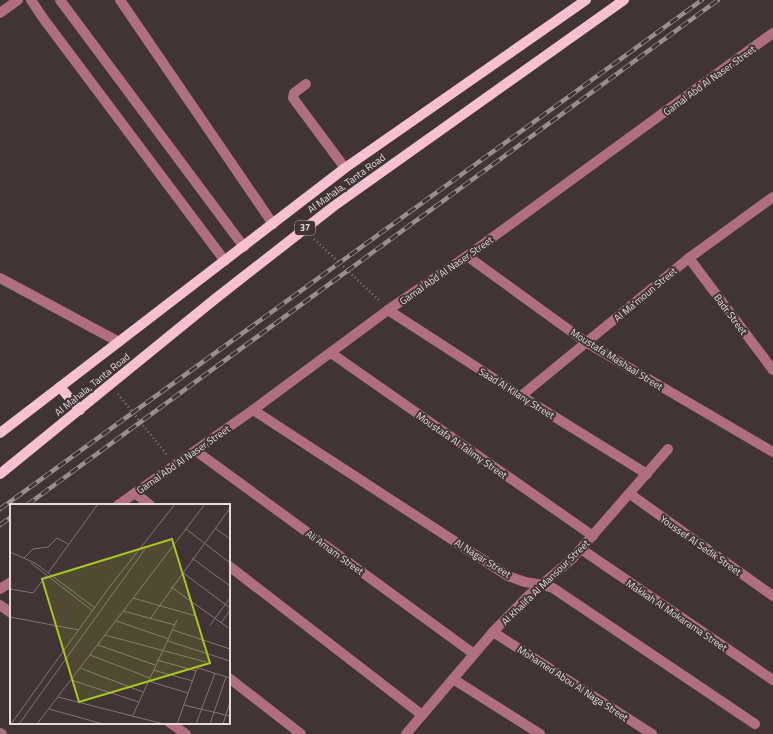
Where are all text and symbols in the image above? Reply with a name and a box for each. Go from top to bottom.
street label: Gamal Abd Al Naser Street [660,41,759,119]
street label: Al Mahala, Tanta Road [304,150,388,217]
road number: 37 [295,221,315,235]
street label: Gamal Abd Al Naser Street [396,232,497,308]
street label: Al Ma'moun Street [611,263,680,325]
street label: Badr Street [710,291,751,338]
street label: Moustafa Mashaal Street [568,325,666,394]
street label: Al Mahala, Tanta Road [51,349,133,420]
street label: Saad Al Kilany Street [476,364,558,423]
street label: Moustafa Al Talimy Street [413,408,511,483]
street label: Gamal Abd Al Naser Street [133,421,234,497]
inset map [10,504,230,724]
street label: Youssef Al Sedik Street [657,512,745,579]
street label: Ali Amam Street [303,526,367,579]
street label: Al Nagar Street [452,535,514,582]
street label: Al Khalifa Al Mansour Street [498,536,593,629]
street label: Makkah Al Mokarama Street [623,576,731,655]
street label: Mohamed Abou Al Naga Street [514,642,631,725]

